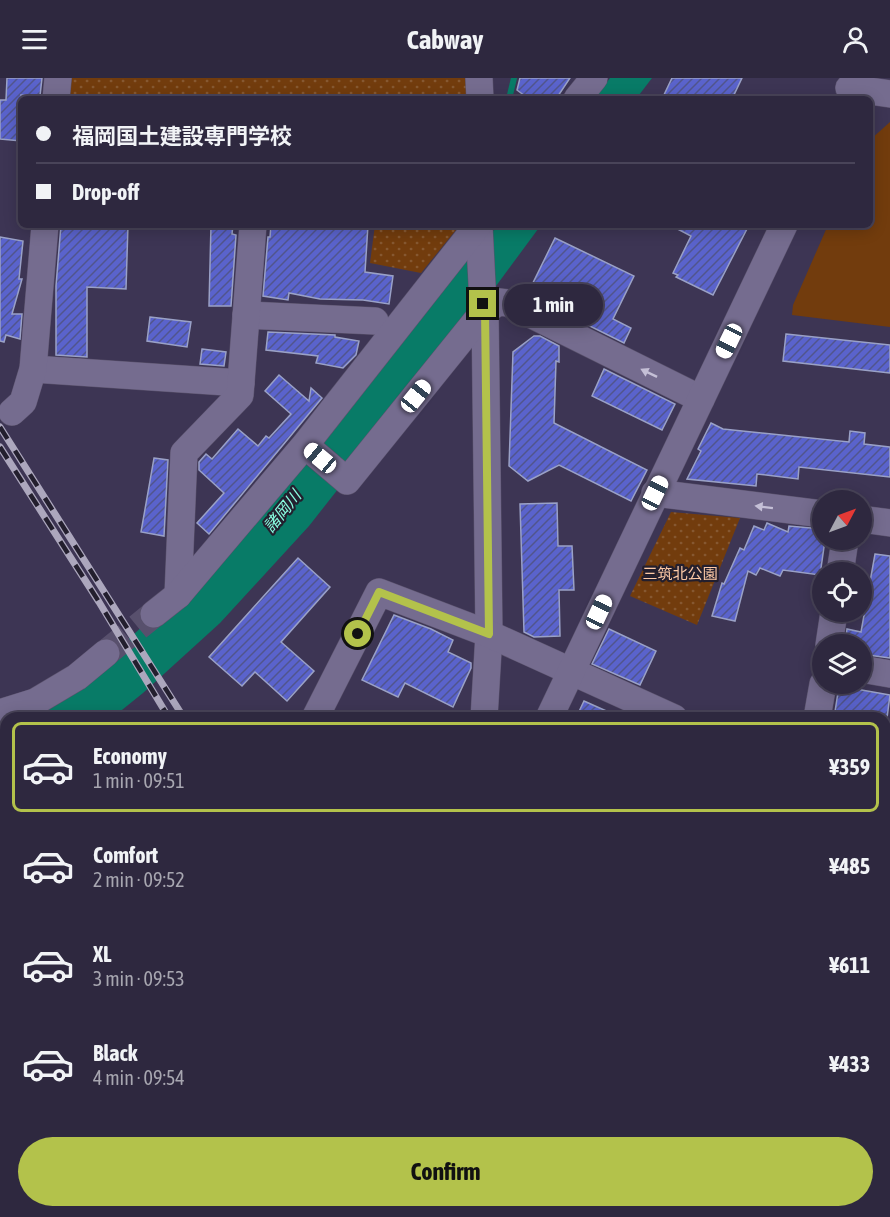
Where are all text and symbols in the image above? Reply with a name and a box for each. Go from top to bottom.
icon: menu [18,23,51,56]
icon: person [839,23,872,56]
text: Cabway [407,24,483,55]
text: 福岡国土建設専門学校 [72,123,292,149]
text: Drop-off [72,179,139,205]
callout: 1 min [504,283,603,325]
route end [469,290,496,317]
text: 1 min [533,293,574,316]
car [713,321,745,361]
one-way arrow [640,368,657,377]
car [398,376,434,416]
car [300,440,340,476]
car [639,473,671,513]
water label: 諸岡川 [260,485,305,535]
north arrow [812,490,872,550]
map controls [812,490,872,694]
one-way arrow [754,502,773,511]
button: locate [812,562,872,622]
park label: 三筑北公園 [642,565,718,582]
car [583,592,615,632]
route start [344,620,371,647]
button: layers [812,634,872,694]
icon: car [21,740,75,794]
text: Economy [93,743,167,769]
text: ¥359 [829,754,870,780]
text: 1 min · 09:51 [93,769,185,792]
icon: car [21,839,75,893]
text: Comfort [93,842,158,868]
text: ¥485 [829,853,870,879]
text: 2 min · 09:52 [93,868,185,891]
icon: car [21,938,75,992]
text: XL [93,941,111,967]
text: ¥611 [829,952,870,978]
text: 3 min · 09:53 [93,967,185,990]
icon: car [21,1037,75,1091]
text: Black [93,1040,137,1066]
text: ¥433 [829,1051,870,1077]
text: 4 min · 09:54 [93,1066,185,1089]
button: Confirm [18,1137,873,1206]

